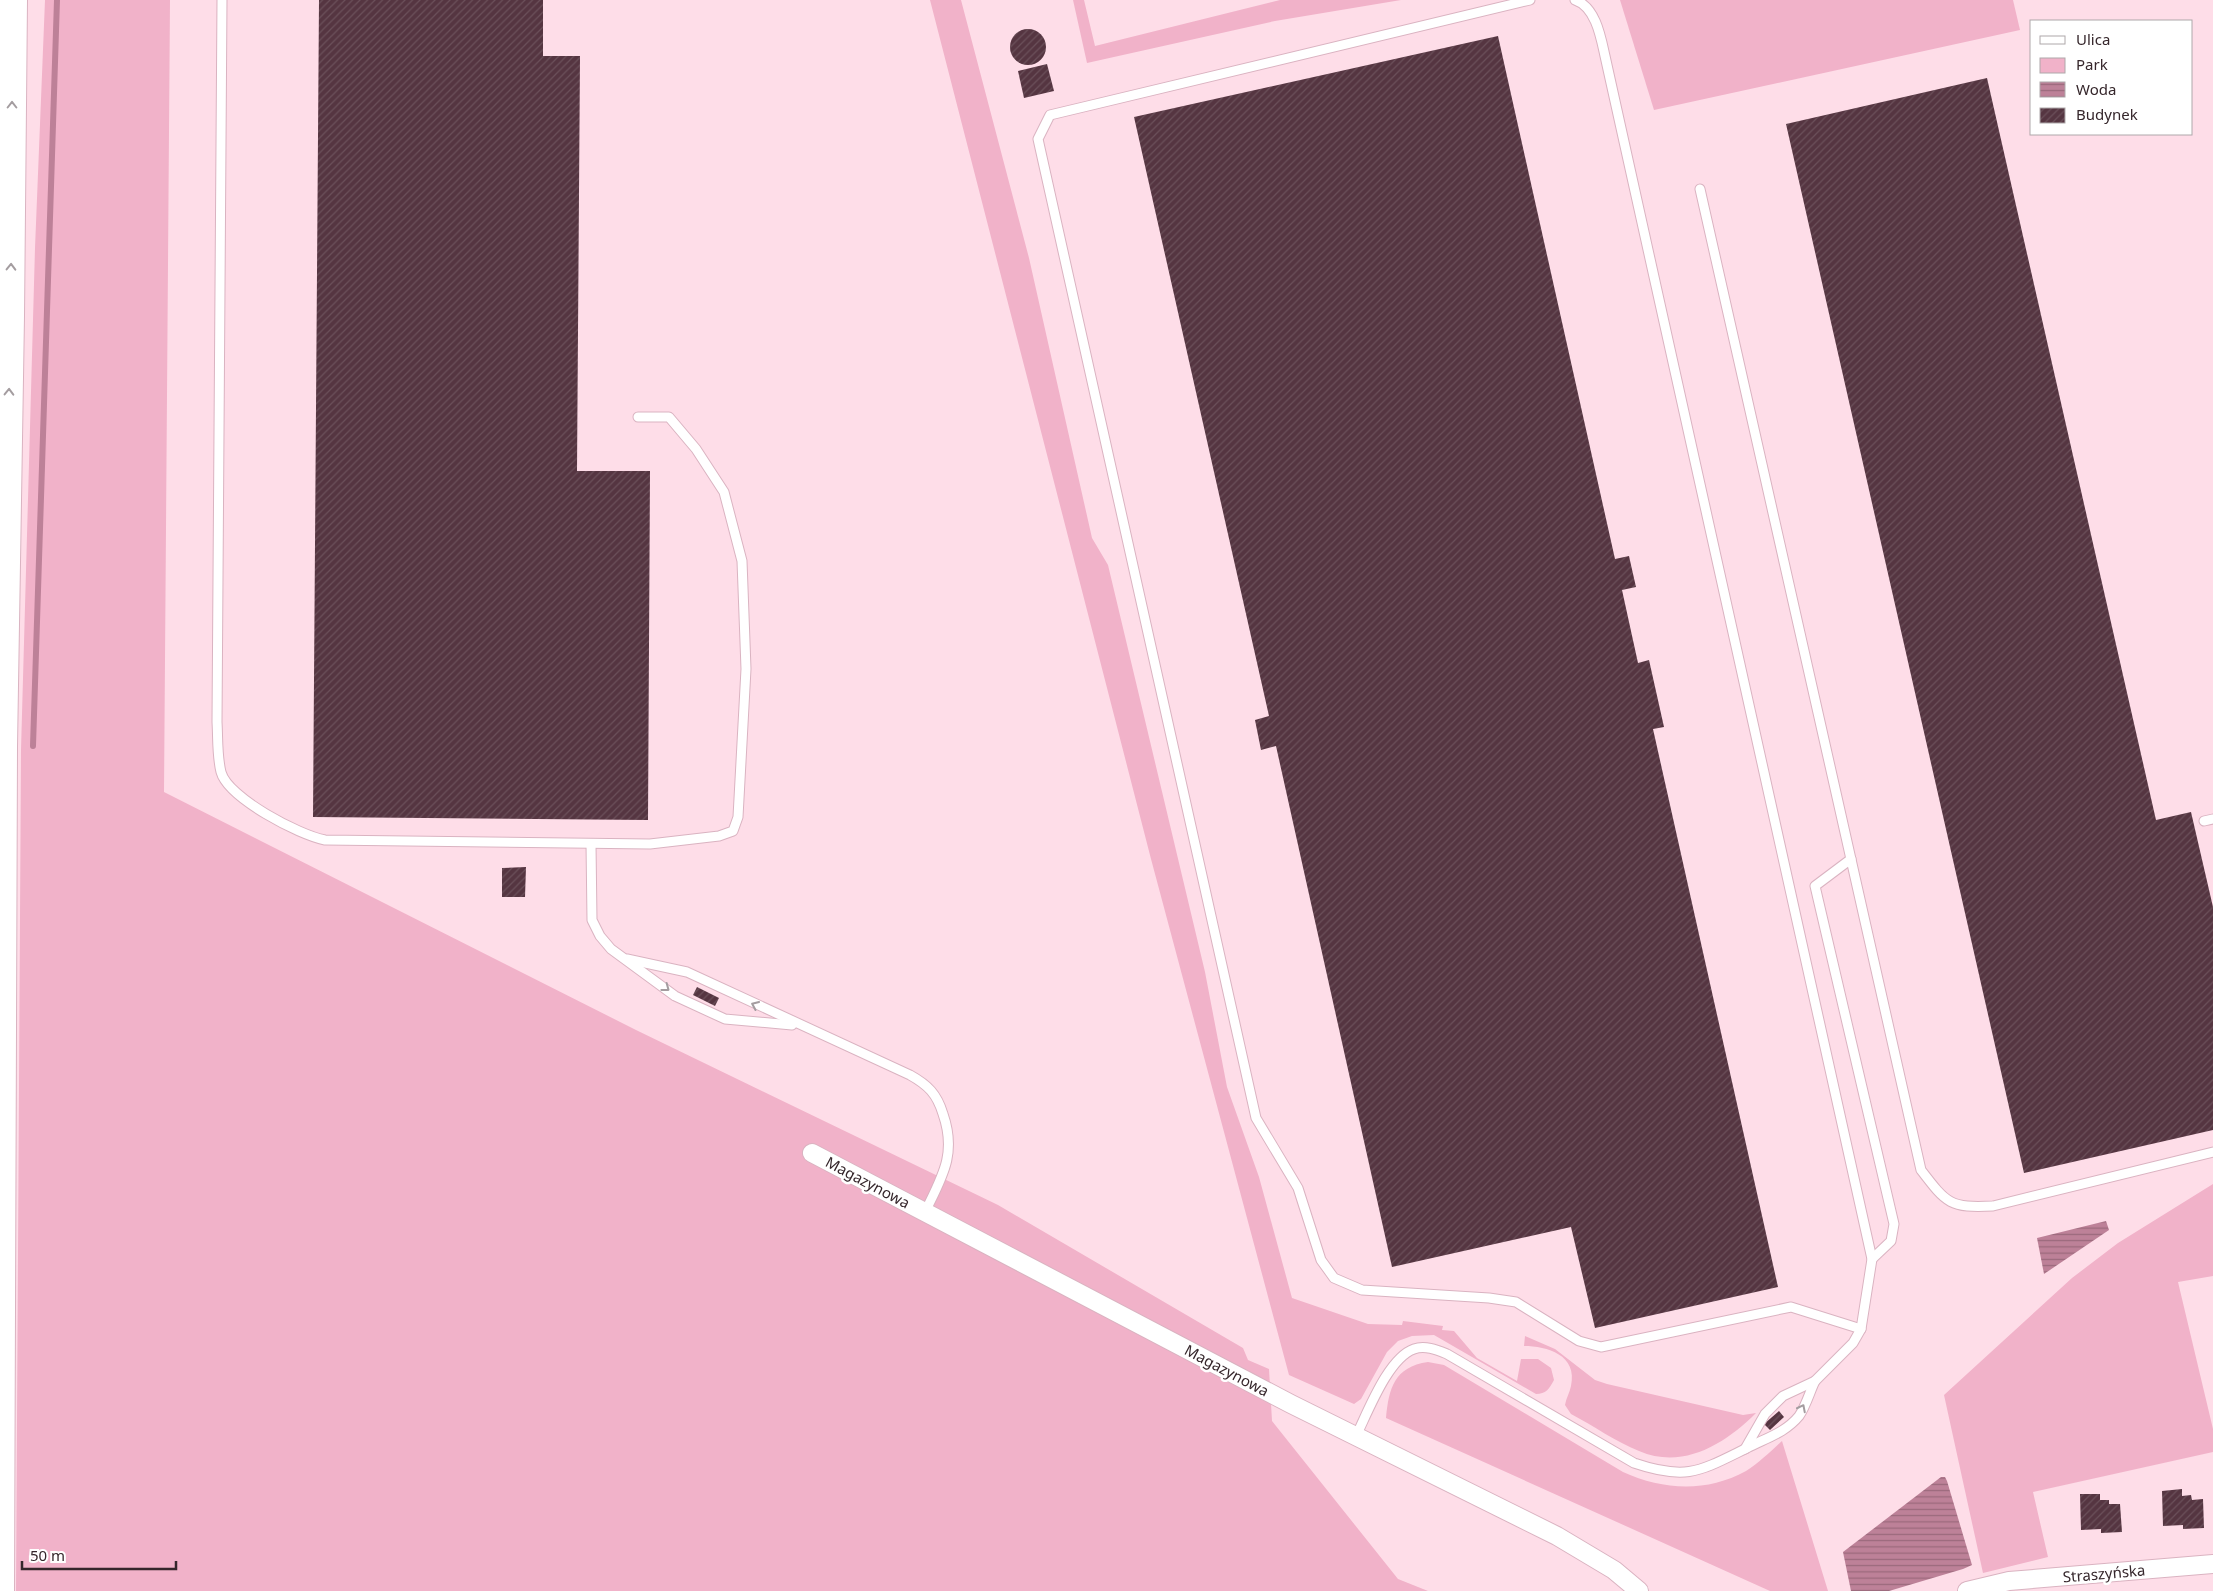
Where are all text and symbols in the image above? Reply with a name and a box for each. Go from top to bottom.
legend [2030,20,2193,135]
text: Ulica [2076,29,2110,49]
text: Park [2076,54,2108,74]
text: Woda [2076,79,2116,99]
one-way arrow [7,100,17,108]
text: Budynek [2076,104,2138,124]
one-way arrow [6,263,16,270]
one-way arrow [4,388,14,396]
one-way arrow [660,983,669,991]
one-way arrow [751,1001,760,1012]
street label: Magazynowa [822,1151,914,1213]
street label: Magazynowa [1181,1339,1273,1401]
one-way arrow [1796,1405,1806,1414]
scale bar [22,1538,176,1570]
text: 50 m [30,1545,65,1565]
street label: Straszyńska [2062,1559,2146,1587]

